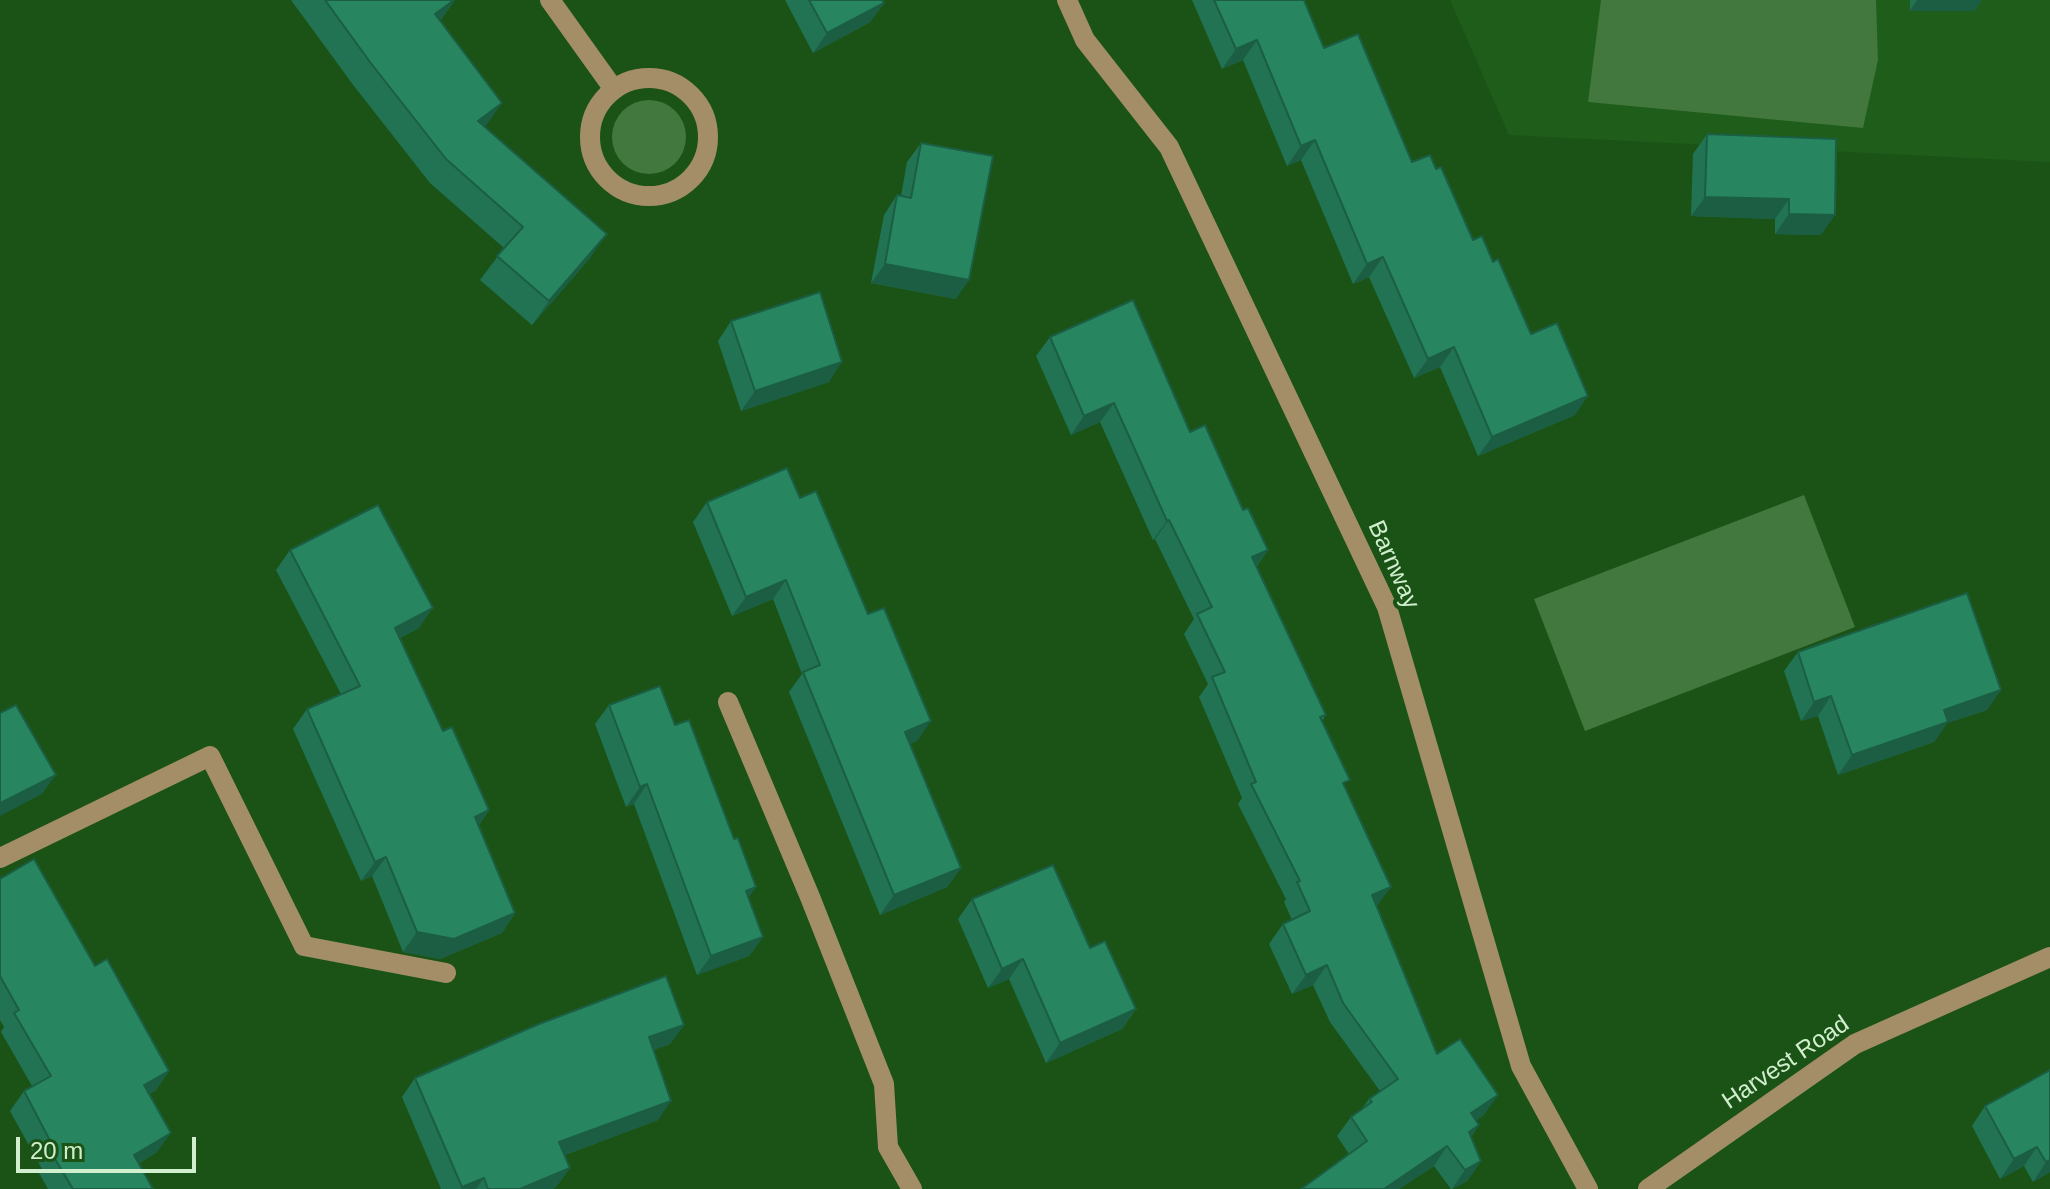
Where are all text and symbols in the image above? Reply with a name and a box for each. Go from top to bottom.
street label: Barnway [1361,516,1425,614]
street label: Harvest Road [1717,1010,1855,1116]
scale bar [20,1121,200,1171]
text: 20 m [30,1137,83,1164]

